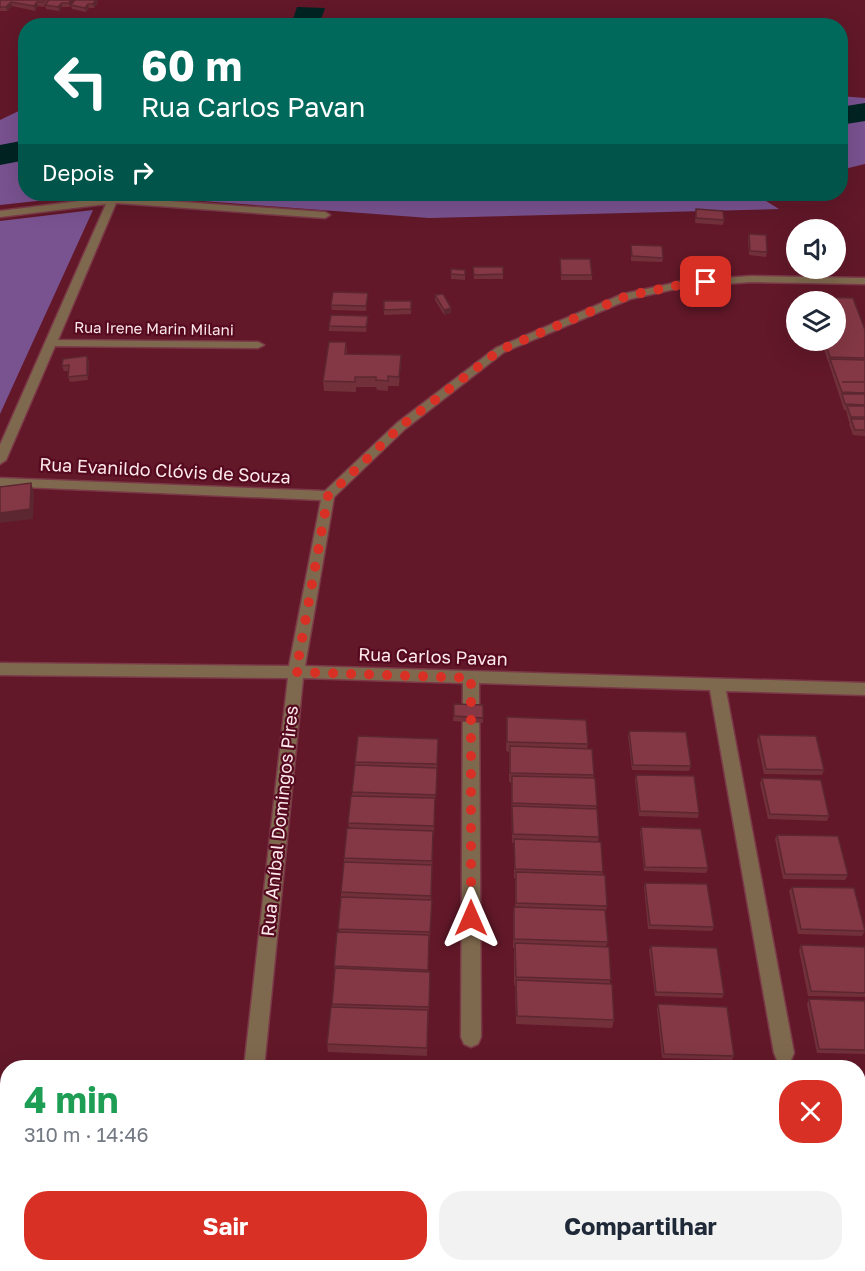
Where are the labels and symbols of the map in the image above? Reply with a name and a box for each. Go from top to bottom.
pin [680,256,731,307]
street label: Rua Irene Marin Milani [74,318,234,338]
street label: Rua Evanildo Clóvis de Souza [39,452,291,488]
street label: Rua Carlos Pavan [358,642,508,670]
street label: Rua Aníbal Domingos Pires [256,704,302,937]
position arrow [439,886,503,950]

